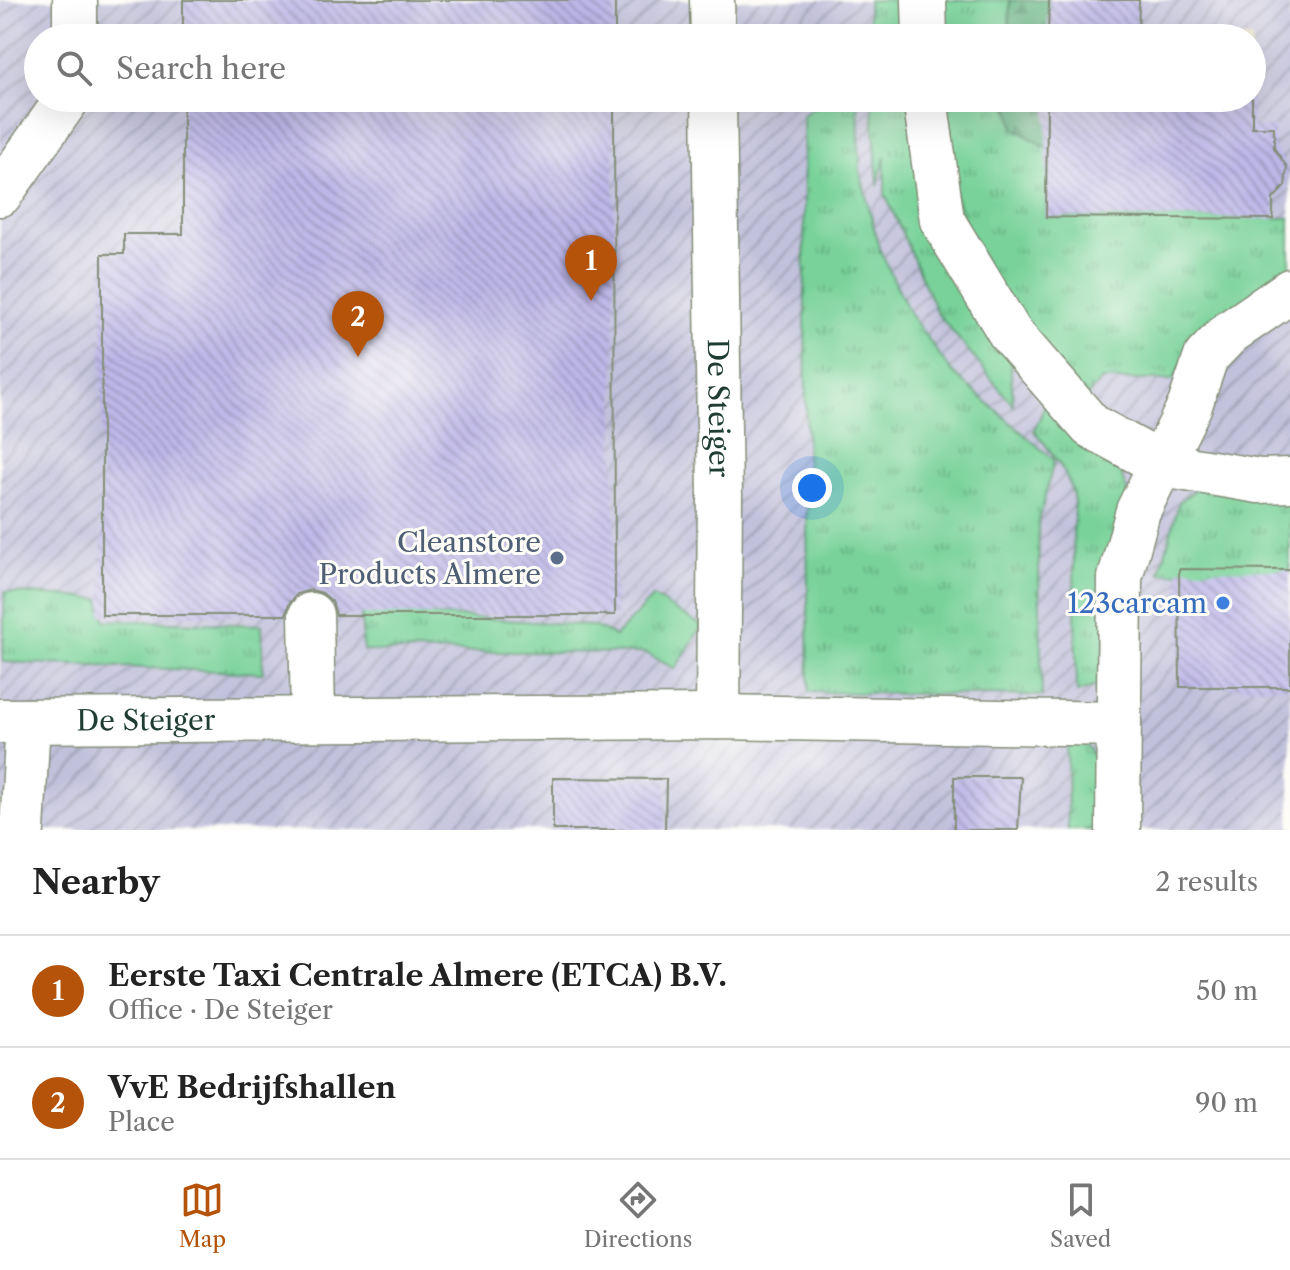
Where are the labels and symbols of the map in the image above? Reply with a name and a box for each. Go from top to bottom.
pin: 1 [565,235,617,301]
pin: 2 [332,291,384,357]
street label: De Steiger [701,338,737,478]
your location [792,468,832,508]
place label: Cleanstore Products Almere [319,525,541,591]
marker: Cleanstore Products Almere [548,549,566,567]
place label: 123carcam [1067,586,1207,620]
marker: 123carcam [1214,594,1232,612]
street label: De Steiger [76,703,216,738]

